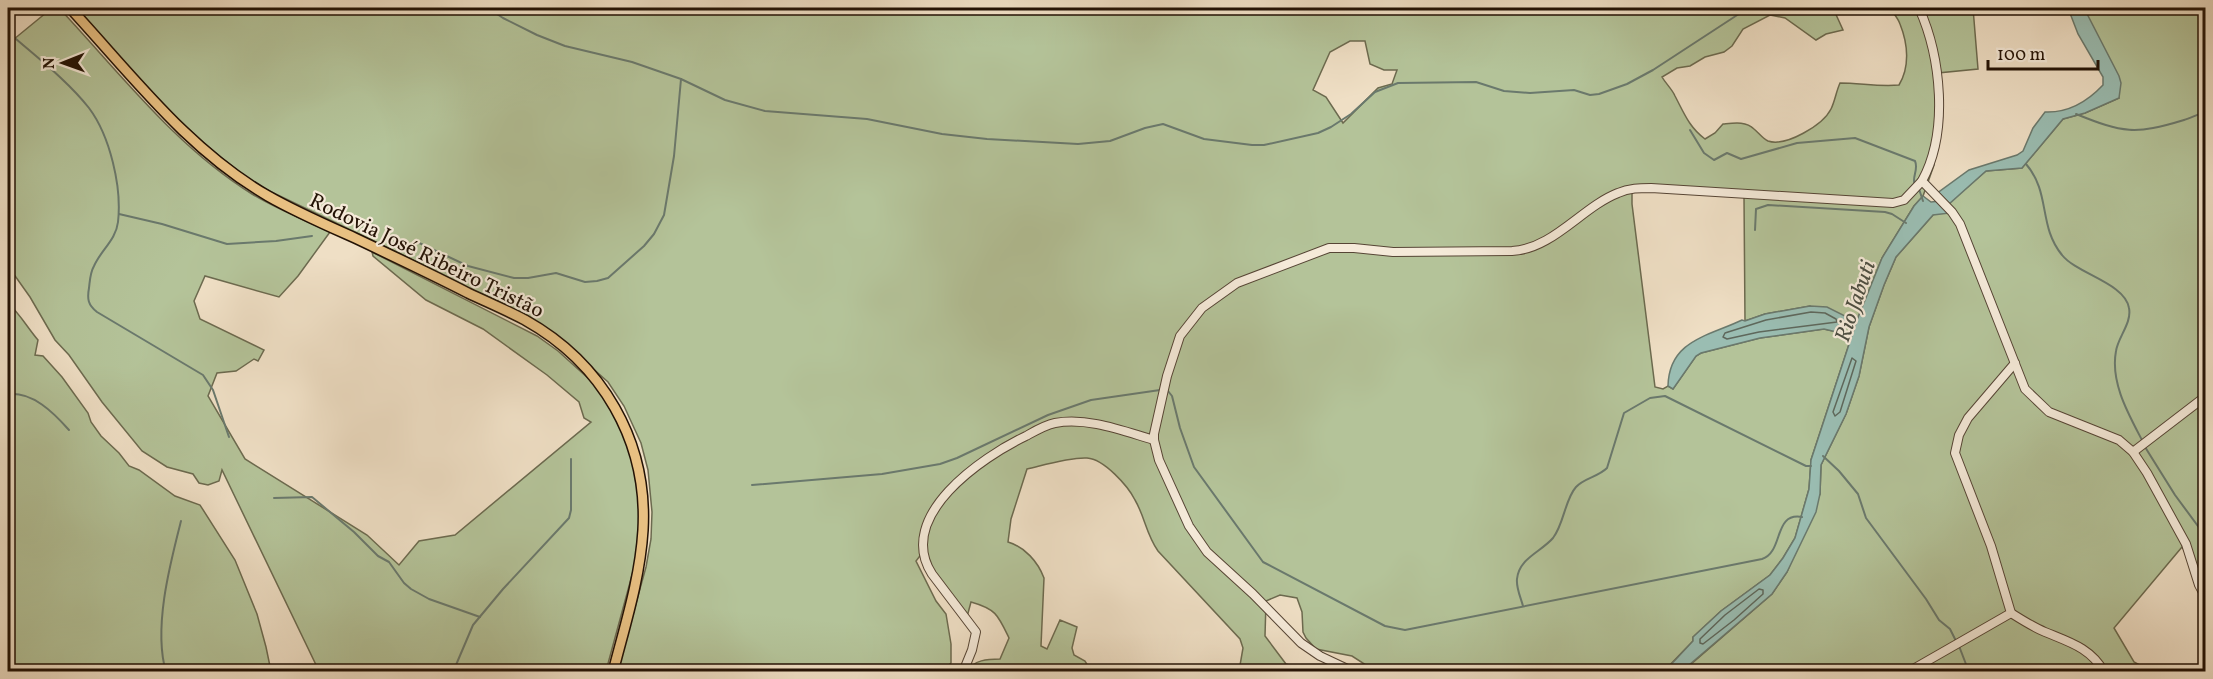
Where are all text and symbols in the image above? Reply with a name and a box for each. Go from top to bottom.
north arrow [33,33,93,93]
scale bar [1988,33,2098,71]
text: 100 m [1997,43,2046,68]
text: N [39,57,61,69]
street label: Rodovia José Ribeiro Tristão [304,187,549,326]
water label: Rio Jabuti [1828,257,1885,346]

